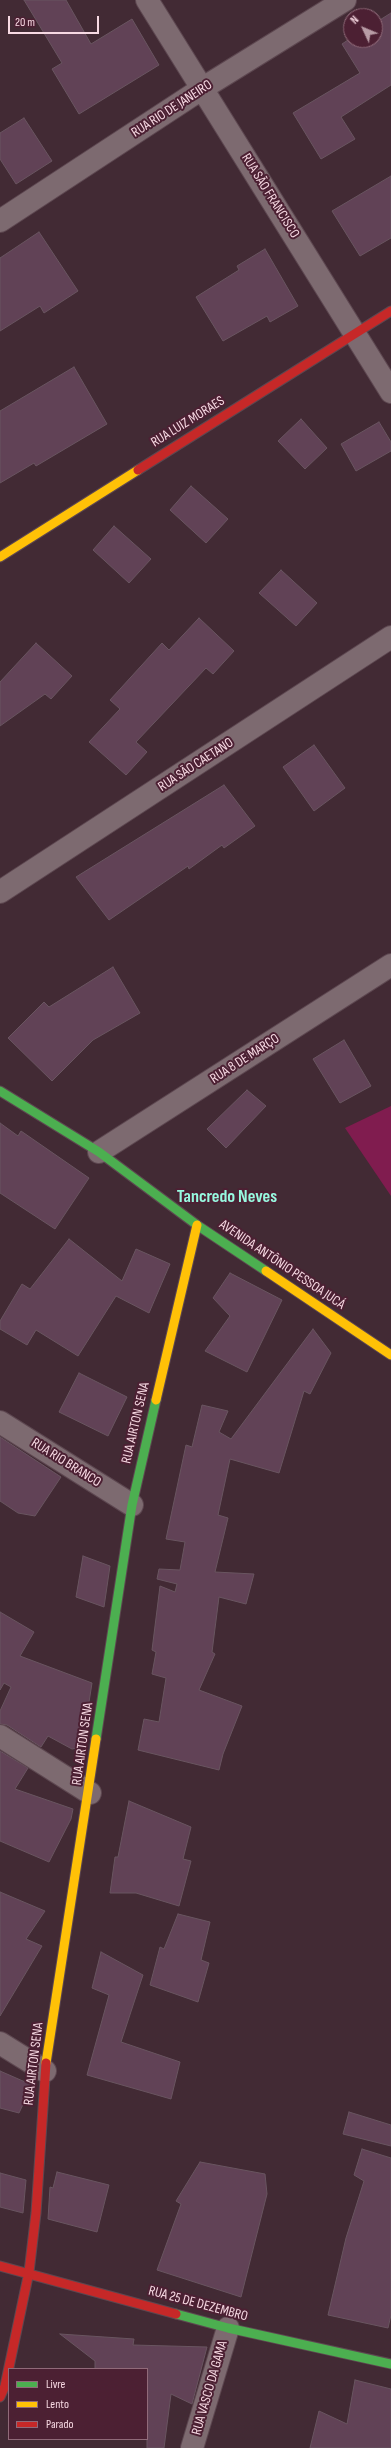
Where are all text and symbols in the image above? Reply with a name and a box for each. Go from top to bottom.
scale bar [10,8,101,34]
north arrow [343,8,383,48]
text: N [348,13,361,27]
text: 20 m [15,15,35,30]
street label: RUA RIO DE JANEIRO [129,77,215,141]
street label: RUA SÃO FRANCISCO [237,151,303,241]
street label: RUA LUIZ MORAES [148,393,228,451]
street label: RUA SÃO CAETANO [155,734,237,796]
street label: RUA 8 DE MARÇO [207,1030,283,1088]
district label: Tancredo Neves [177,1186,277,1208]
street label: AVENIDA ANTÔNIO PESSOA JUCÁ [216,1217,348,1313]
street label: RUA AIRTON SENA [118,1381,154,1465]
street label: RUA RIO BRANCO [28,1435,104,1491]
street label: RUA AIRTON SENA [69,1702,97,1786]
street label: RUA AIRTON SENA [21,2022,47,2106]
street label: RUA 25 DE DEZEMBRO [147,2283,249,2325]
street label: RUA VASCO DA GAMA [189,2339,231,2437]
legend [8,2368,148,2440]
text: Livre [46,2377,65,2392]
text: Lento [46,2397,69,2412]
text: Parado [46,2417,73,2432]

